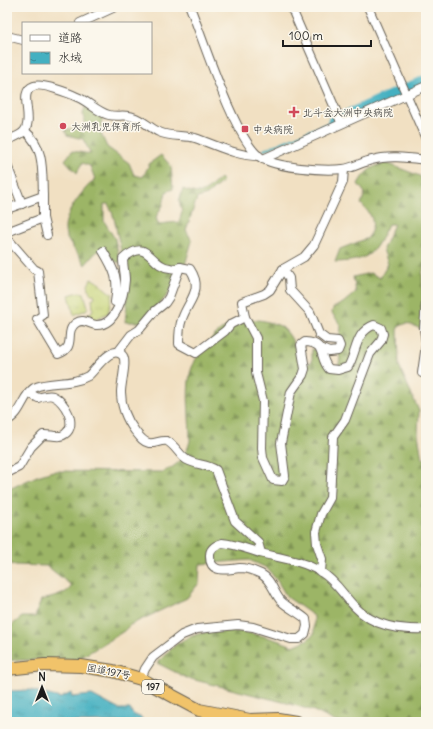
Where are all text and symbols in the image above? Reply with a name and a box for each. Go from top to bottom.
legend [22,22,152,74]
scale bar [283,22,371,48]
text: 100 m [289,28,323,43]
text: 道路 [58,30,82,45]
text: 水域 [58,50,82,65]
marker: 北斗会大洲中央病院 [288,106,300,118]
place label: 北斗会大洲中央病院 [303,106,393,119]
place label: 大洲乳児保育所 [71,120,141,133]
marker: 大洲乳児保育所 [58,121,68,131]
place label: 中央病院 [253,123,293,136]
marker: 中央病院 [240,124,250,134]
street label: 国道197号 [86,661,132,682]
north arrow [22,667,62,707]
text: N [38,670,46,684]
road number: 197 [142,680,164,694]

